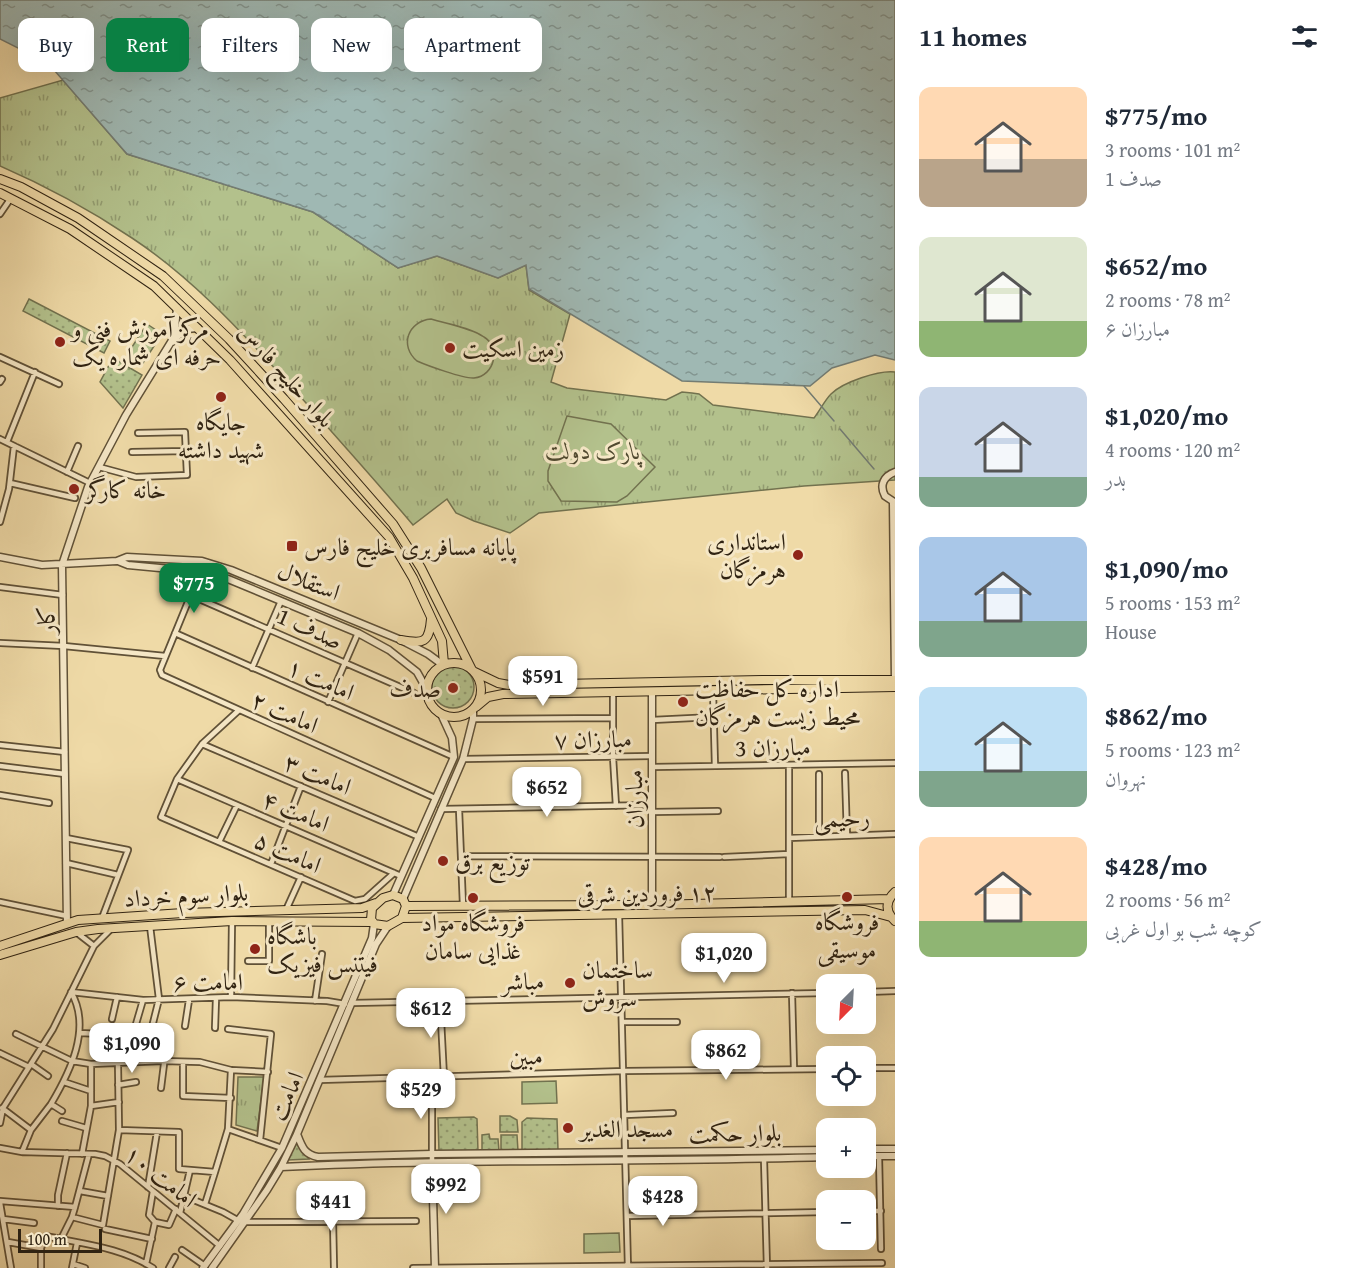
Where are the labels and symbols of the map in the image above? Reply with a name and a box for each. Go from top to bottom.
place label: مرکز آموزش فنی و حرفه ای شماره یک [69,311,221,374]
street label: بلوار خلیج فارس [227,315,344,438]
place label: زمین اسکیت [462,331,564,366]
marker: مرکز آموزش فنی و حرفه ای شماره یک [53,335,67,349]
marker: زمین اسکیت [443,341,457,355]
marker: جایگاه شهید داشته [214,390,228,404]
place label: جایگاه شهید داشته [178,404,264,467]
park label: پارک دولت [545,433,643,468]
place label: خانه کارگر [83,472,166,507]
marker: خانه کارگر [67,482,81,496]
place label: استانداری هرمزگان [707,524,786,587]
place label: پایانه مسافربری خلیج فارس [304,529,517,568]
marker: پایانه مسافربری خلیج فارس [285,539,299,553]
marker: استانداری هرمزگان [791,548,805,562]
street label: استقلال [272,553,346,609]
pin: $775 [158,563,230,614]
street label: صدف 1 [272,598,348,658]
street label: کار [28,606,64,636]
street label: امامت ۱ [282,649,360,709]
pin: $591 [507,656,579,707]
place label: صدف [389,671,441,706]
place label: اداره کل حفاظت محیط زیست هرمزگان [695,671,861,734]
marker: صدف [446,681,460,695]
street label: امامت ۲ [246,682,324,742]
marker: اداره کل حفاظت محیط زیست هرمزگان [676,695,690,709]
street label: مبارزان ۷ [554,721,632,757]
street label: مبارزان 3 [735,729,811,765]
street label: امامت ۳ [279,744,357,804]
pin: $652 [511,767,583,818]
street label: مبارزان [616,769,652,829]
street label: امامت ۴ [257,781,335,841]
street label: رحیمی [813,800,871,836]
street label: امامت ۵ [249,822,327,882]
place label: توزیع برق [455,844,530,884]
marker: توزیع برق [436,854,450,868]
street label: بلوار سوم خرداد [123,874,249,920]
street label: ١٢ فروردین شرقی [577,874,717,912]
marker: فروشگاه موسیقی [840,890,854,904]
marker: فروشگاه مواد غذایی سامان [466,891,480,905]
place label: فروشگاه موسیقی [815,904,879,967]
place label: فروشگاه مواد غذایی سامان [421,905,525,968]
place label: باشگاه فیتنس فیزیک [267,918,378,981]
pin: $1,020 [675,933,773,984]
marker: باشگاه فیتنس فیزیک [248,942,262,956]
place label: ساختمان سروش [582,952,653,1015]
street label: مباشر [499,963,544,999]
street label: امامت ۶ [173,964,243,999]
north arrow [816,974,876,1034]
marker: ساختمان سروش [563,976,577,990]
pin: $612 [395,988,467,1039]
pin: $1,090 [83,1023,181,1074]
pin: $862 [690,1030,762,1081]
street label: مبین [509,1038,543,1074]
street label: امامت [260,1066,312,1126]
pin: $529 [385,1069,457,1120]
place label: مسجد الغدیر [577,1111,673,1146]
street label: بلوار حکمت [688,1115,782,1151]
marker: مسجد الغدیر [561,1121,575,1135]
street label: امامت ۱۰ [117,1136,205,1216]
pin: $992 [410,1164,482,1215]
pin: $428 [627,1176,699,1227]
pin: $441 [295,1181,367,1232]
scale bar [18,1226,102,1254]

